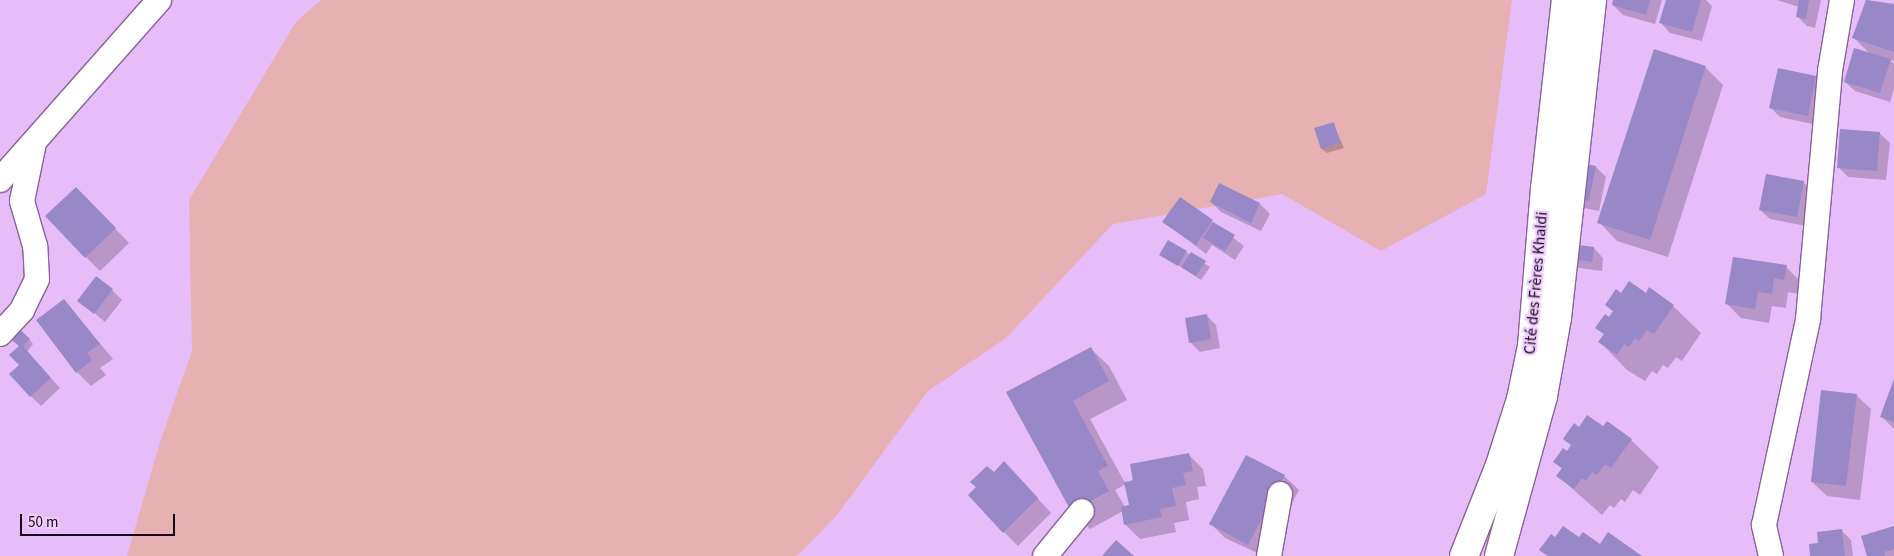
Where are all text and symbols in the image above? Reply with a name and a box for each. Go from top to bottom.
street label: Cité des Frères Khaldi [1520,211,1552,355]
scale bar [22,504,178,536]
text: 50 m [28,512,58,533]

